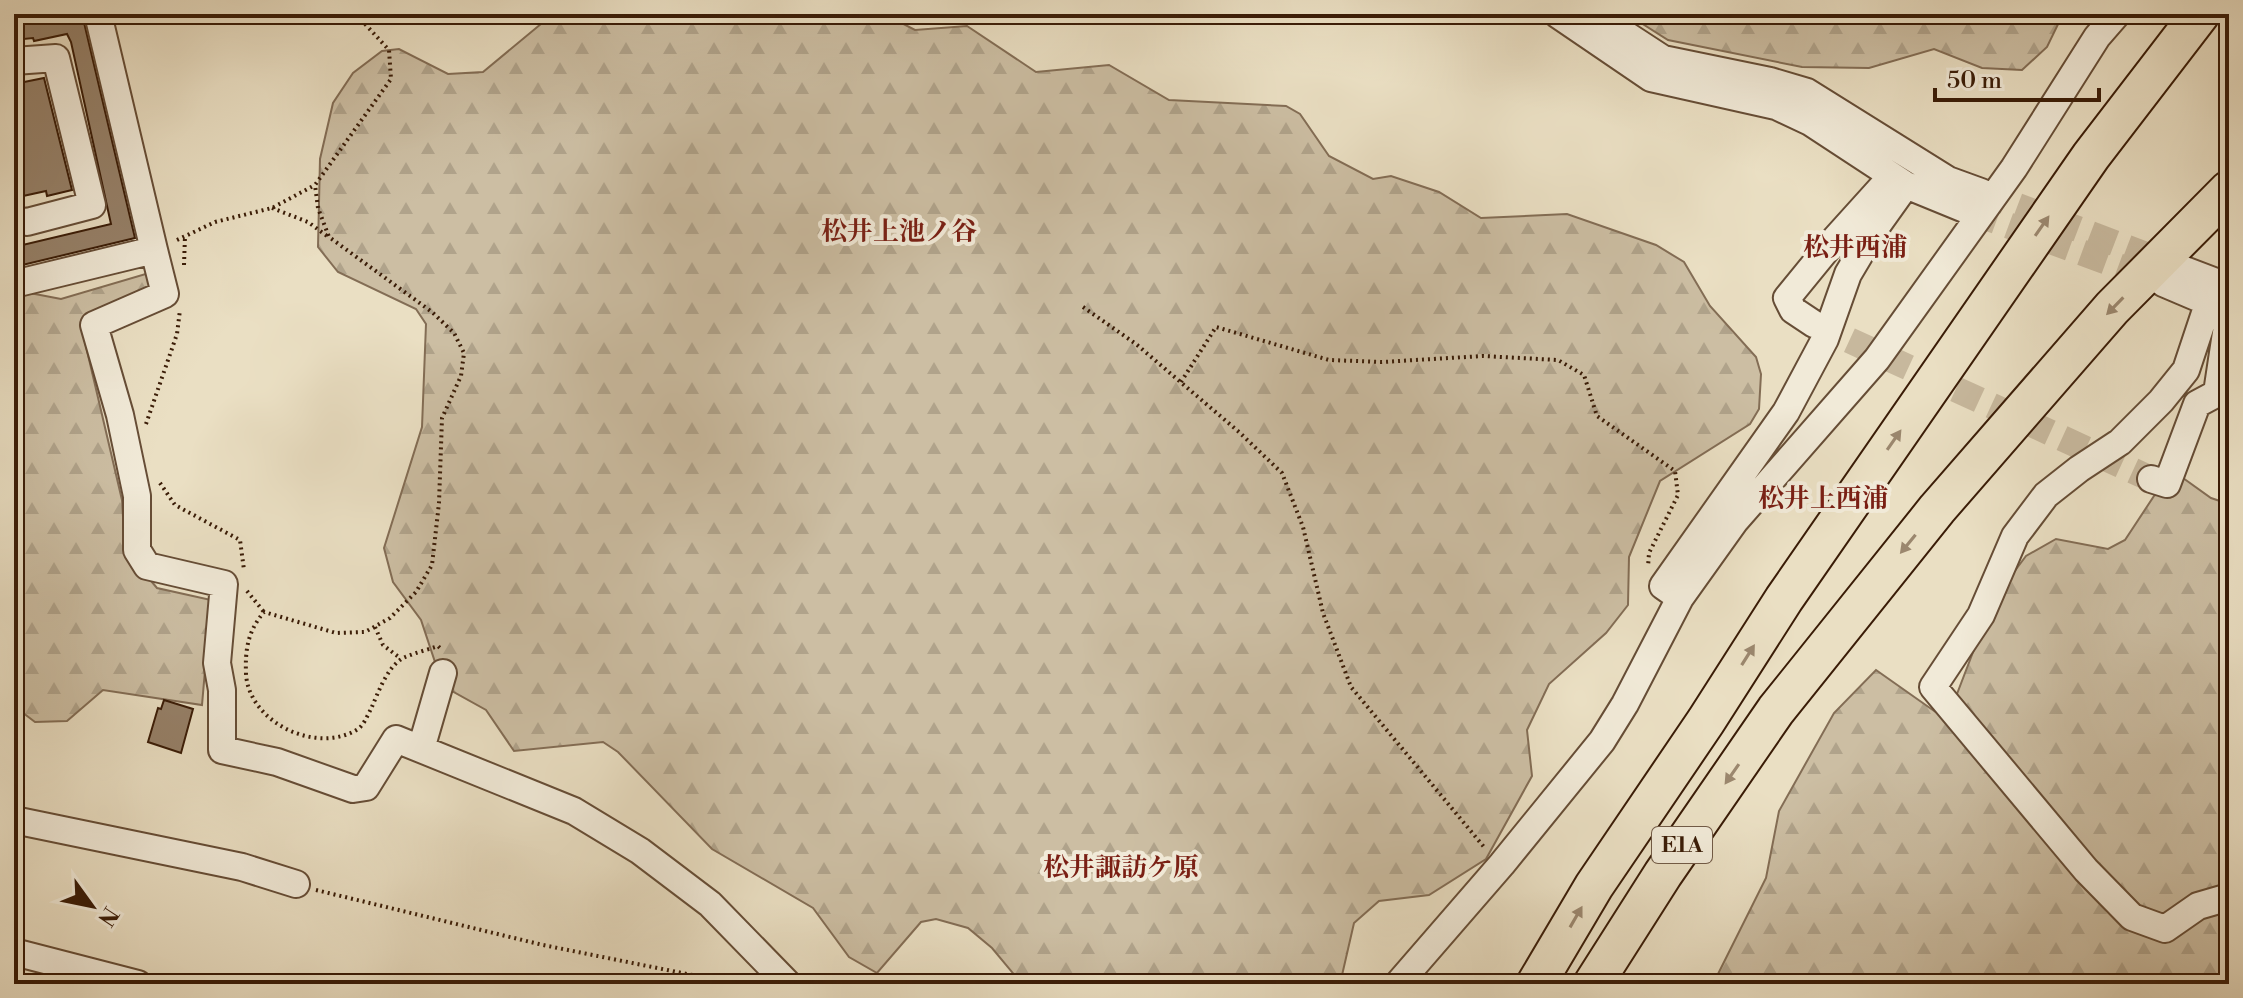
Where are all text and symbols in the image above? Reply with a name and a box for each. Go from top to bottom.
scale bar [1935,52,2099,102]
text: 50 m [1947,66,2002,96]
district label: 松井上池ノ谷 [821,216,977,248]
one-way arrow [2034,216,2049,237]
district label: 松井西浦 [1803,232,1907,264]
one-way arrow [2106,296,2124,315]
one-way arrow [1886,429,1901,450]
district label: 松井上西浦 [1758,483,1888,515]
one-way arrow [1901,534,1917,554]
one-way arrow [1741,645,1756,666]
one-way arrow [1725,764,1740,785]
road number: E1A [1652,827,1712,863]
district label: 松井諏訪ケ原 [1043,852,1199,884]
north arrow [52,866,132,946]
text: N [91,901,124,931]
one-way arrow [1569,906,1583,928]

